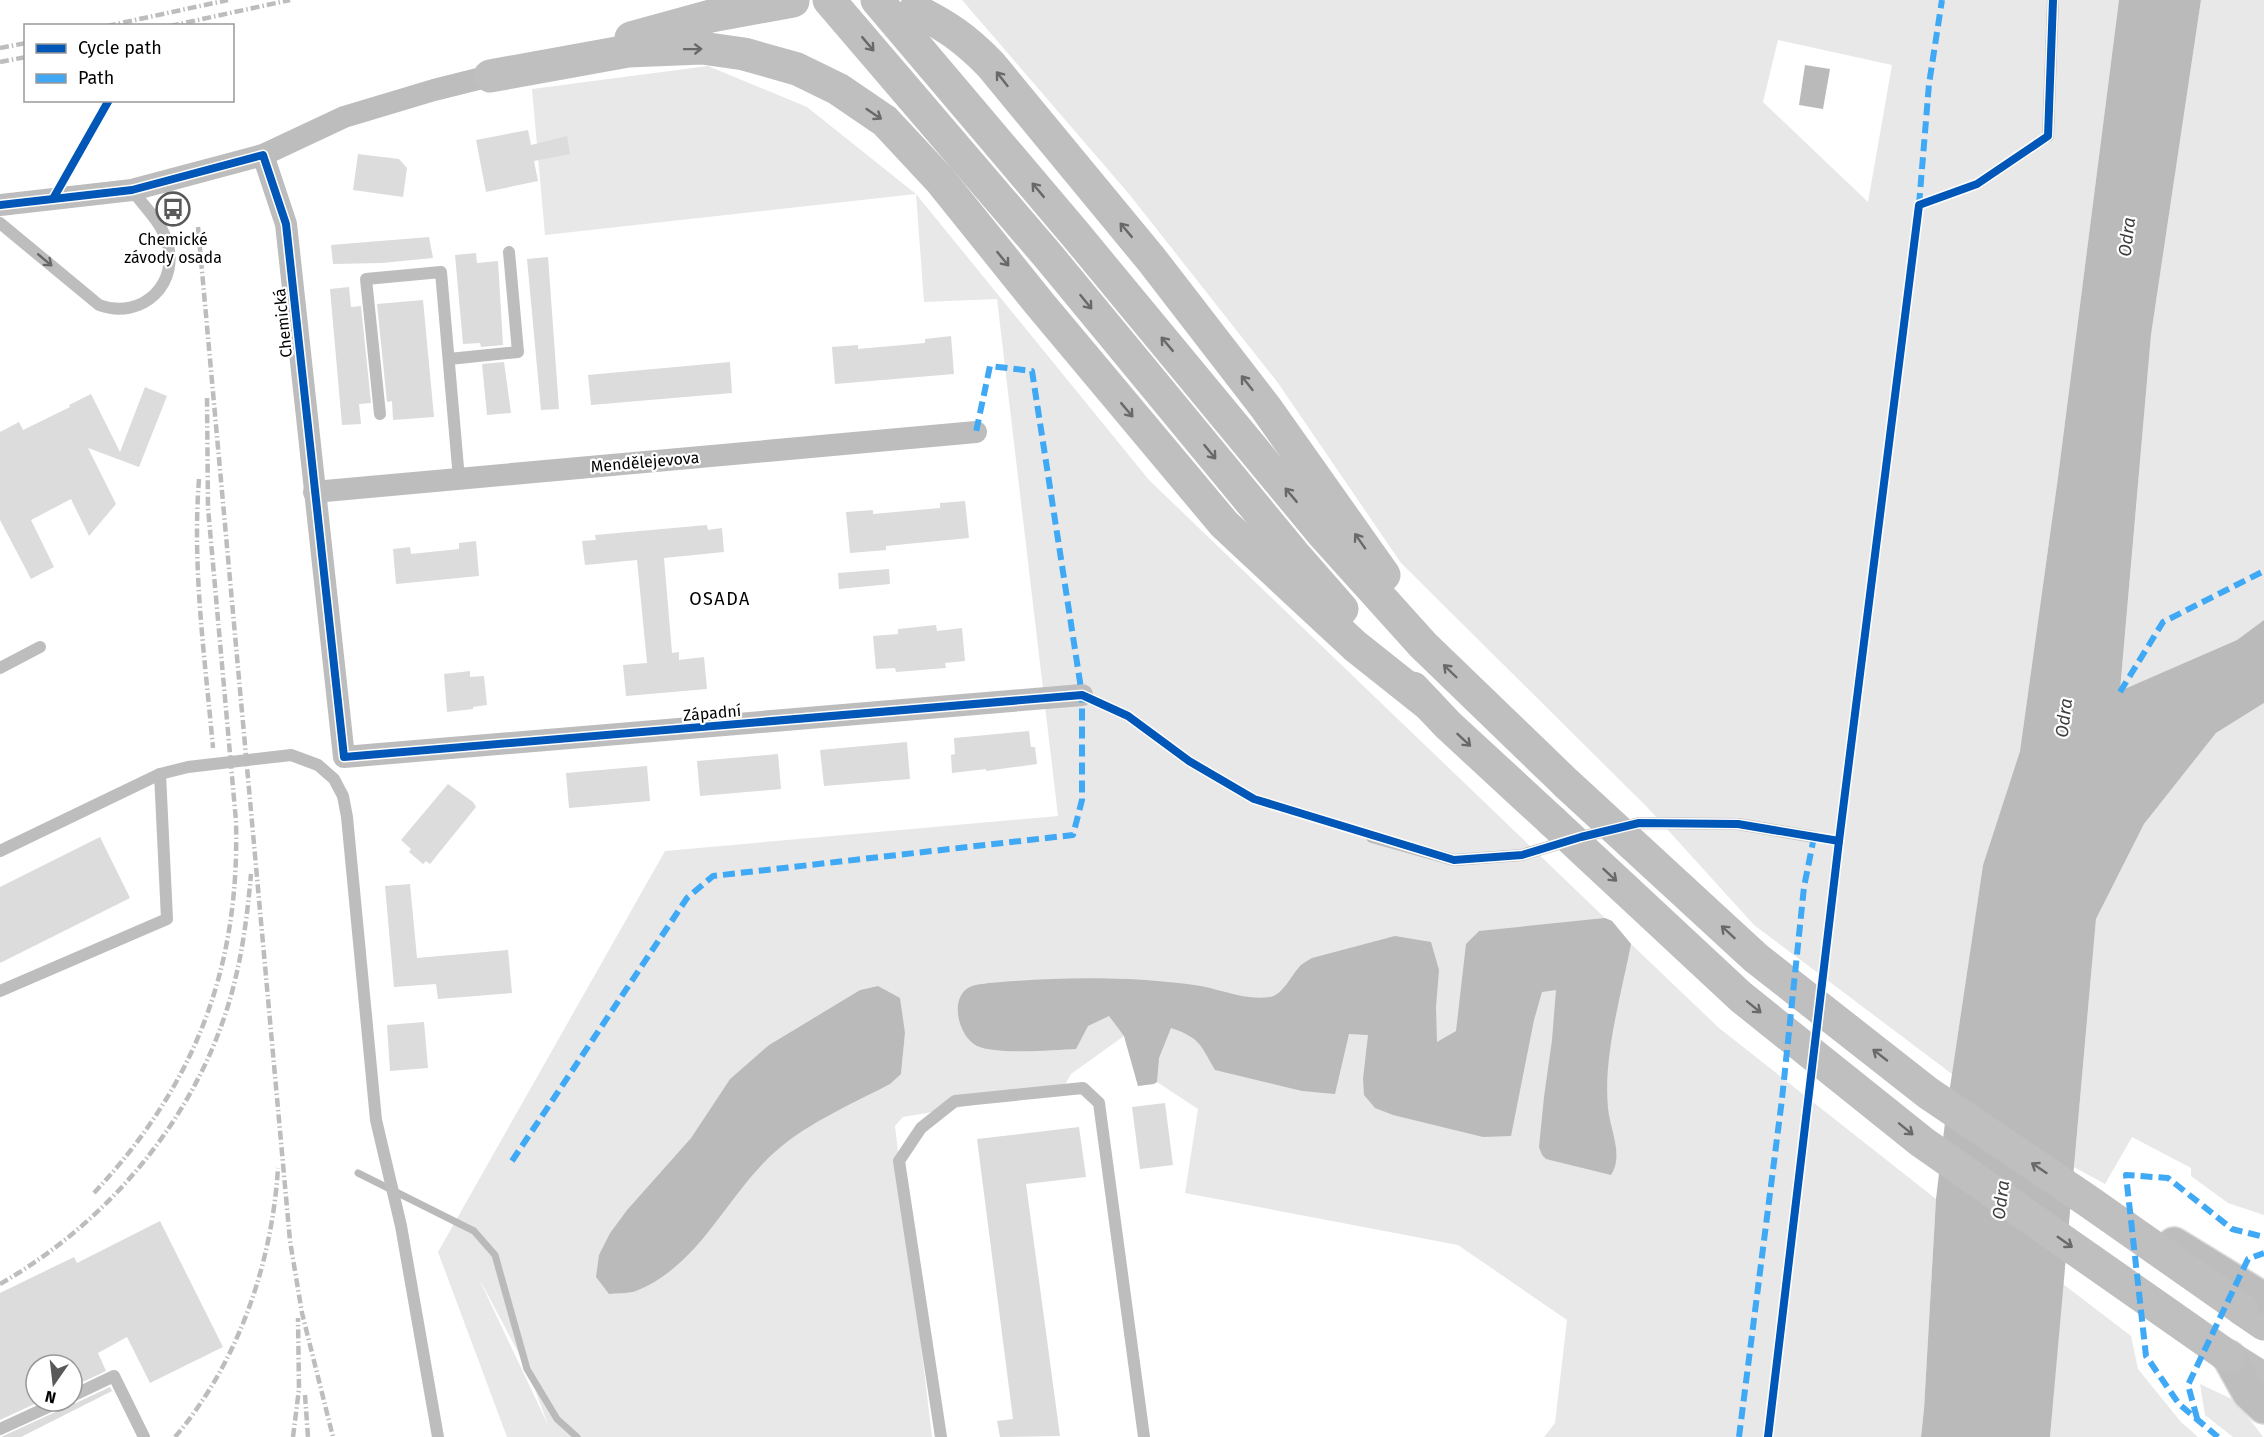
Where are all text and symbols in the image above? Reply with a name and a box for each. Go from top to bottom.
legend [24,24,234,102]
one-way arrow [861,36,875,51]
text: Cycle path [78,37,162,59]
one-way arrow [683,43,703,54]
text: Path [78,67,114,89]
one-way arrow [996,71,1009,87]
one-way arrow [865,108,881,120]
one-way arrow [1031,183,1045,198]
bus stop icon: Chemické závody osada [155,191,191,227]
water label: Odra [2114,216,2140,258]
one-way arrow [1119,223,1133,238]
place label: Chemické závody osada [124,230,222,267]
one-way arrow [997,250,1010,266]
one-way arrow [37,254,53,267]
street label: Chemická [270,287,296,359]
one-way arrow [1080,294,1093,310]
one-way arrow [1160,337,1173,353]
one-way arrow [1240,375,1253,391]
one-way arrow [1120,402,1133,418]
one-way arrow [1203,444,1217,459]
street label: Mendělejevova [590,448,700,476]
one-way arrow [1284,487,1297,503]
one-way arrow [1354,534,1366,550]
district label: OSADA [689,588,751,610]
one-way arrow [1442,663,1457,678]
water label: Odra [2051,697,2077,739]
street label: Západní [682,701,742,725]
one-way arrow [1457,733,1472,747]
one-way arrow [1603,868,1618,882]
one-way arrow [1721,925,1736,939]
one-way arrow [1746,1001,1762,1014]
one-way arrow [1872,1048,1888,1061]
one-way arrow [1898,1123,1914,1136]
one-way arrow [2031,1162,2047,1174]
water label: Odra [1988,1179,2014,1221]
one-way arrow [2056,1236,2073,1248]
north arrow [24,1353,84,1413]
text: N [43,1387,58,1408]

